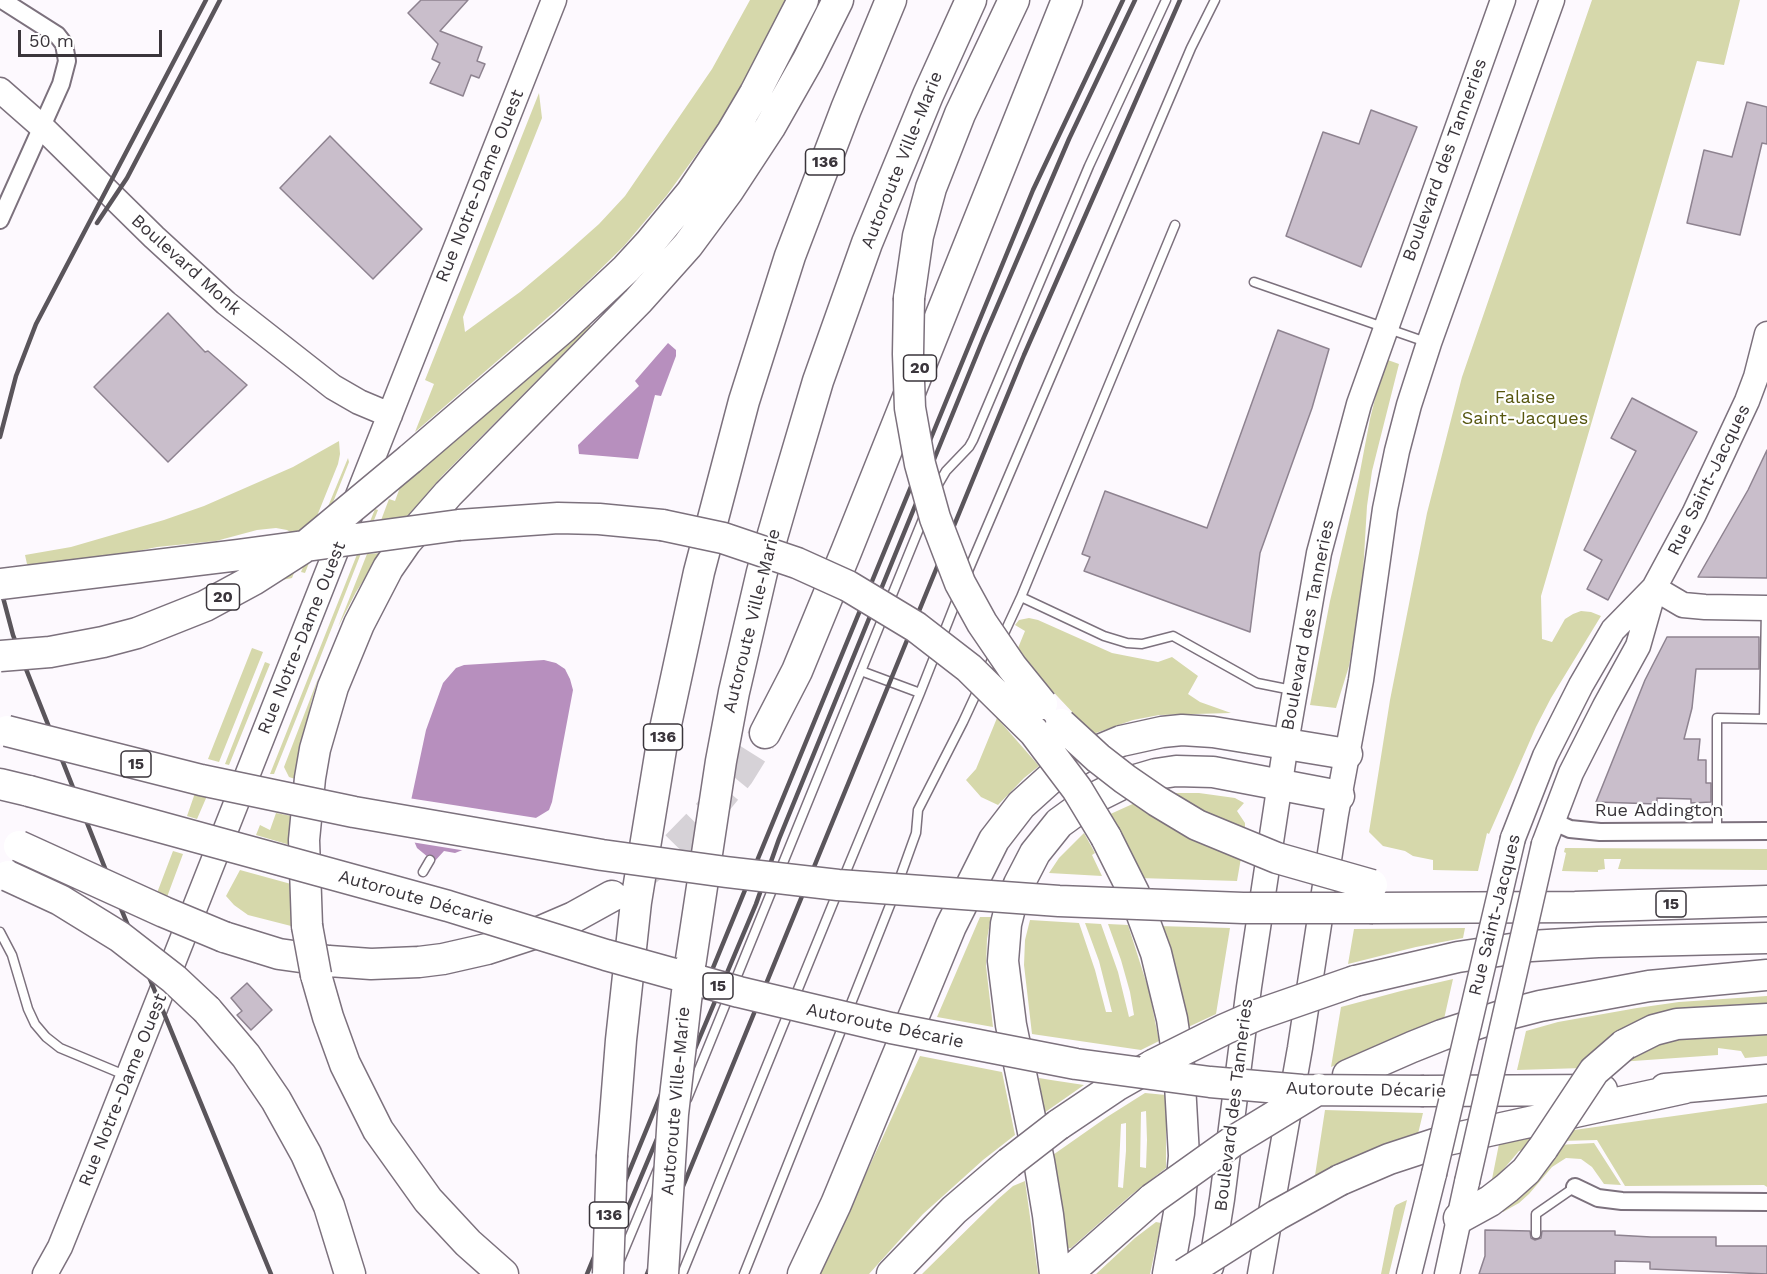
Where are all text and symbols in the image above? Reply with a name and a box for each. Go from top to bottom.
scale bar [21,18,165,56]
text: 50 m [29,30,74,51]
street label: Boulevard des Tanneries [1398,56,1492,264]
street label: Autoroute Ville-Marie [857,68,947,252]
street label: Rue Notre-Dame Ouest [431,86,529,286]
road number: 136 [806,149,844,175]
street label: Boulevard Monk [127,210,245,320]
road number: 20 [904,355,936,381]
park label: Falaise Saint-Jacques [1462,387,1588,430]
street label: Rue Saint-Jacques [1663,401,1755,559]
street label: Boulevard des Tanneries [1277,518,1339,732]
street label: Autoroute Ville-Marie [719,527,785,715]
street label: Rue Notre-Dame Ouest [253,538,351,738]
road number: 20 [206,584,240,610]
road number: 136 [644,724,682,750]
road number: 15 [121,751,151,777]
street label: Rue Addington [1595,800,1723,822]
street label: Rue Saint-Jacques [1464,832,1526,998]
street label: Autoroute Décarie [336,866,496,930]
road number: 15 [1656,891,1686,917]
road number: 15 [703,973,733,999]
street label: Rue Notre-Dame Ouest [74,990,172,1190]
street label: Boulevard des Tanneries [1210,997,1258,1213]
street label: Autoroute Décarie [804,999,966,1053]
street label: Autoroute Ville-Marie [657,1006,695,1196]
street label: Autoroute Décarie [1286,1078,1446,1102]
road number: 136 [590,1202,628,1228]

